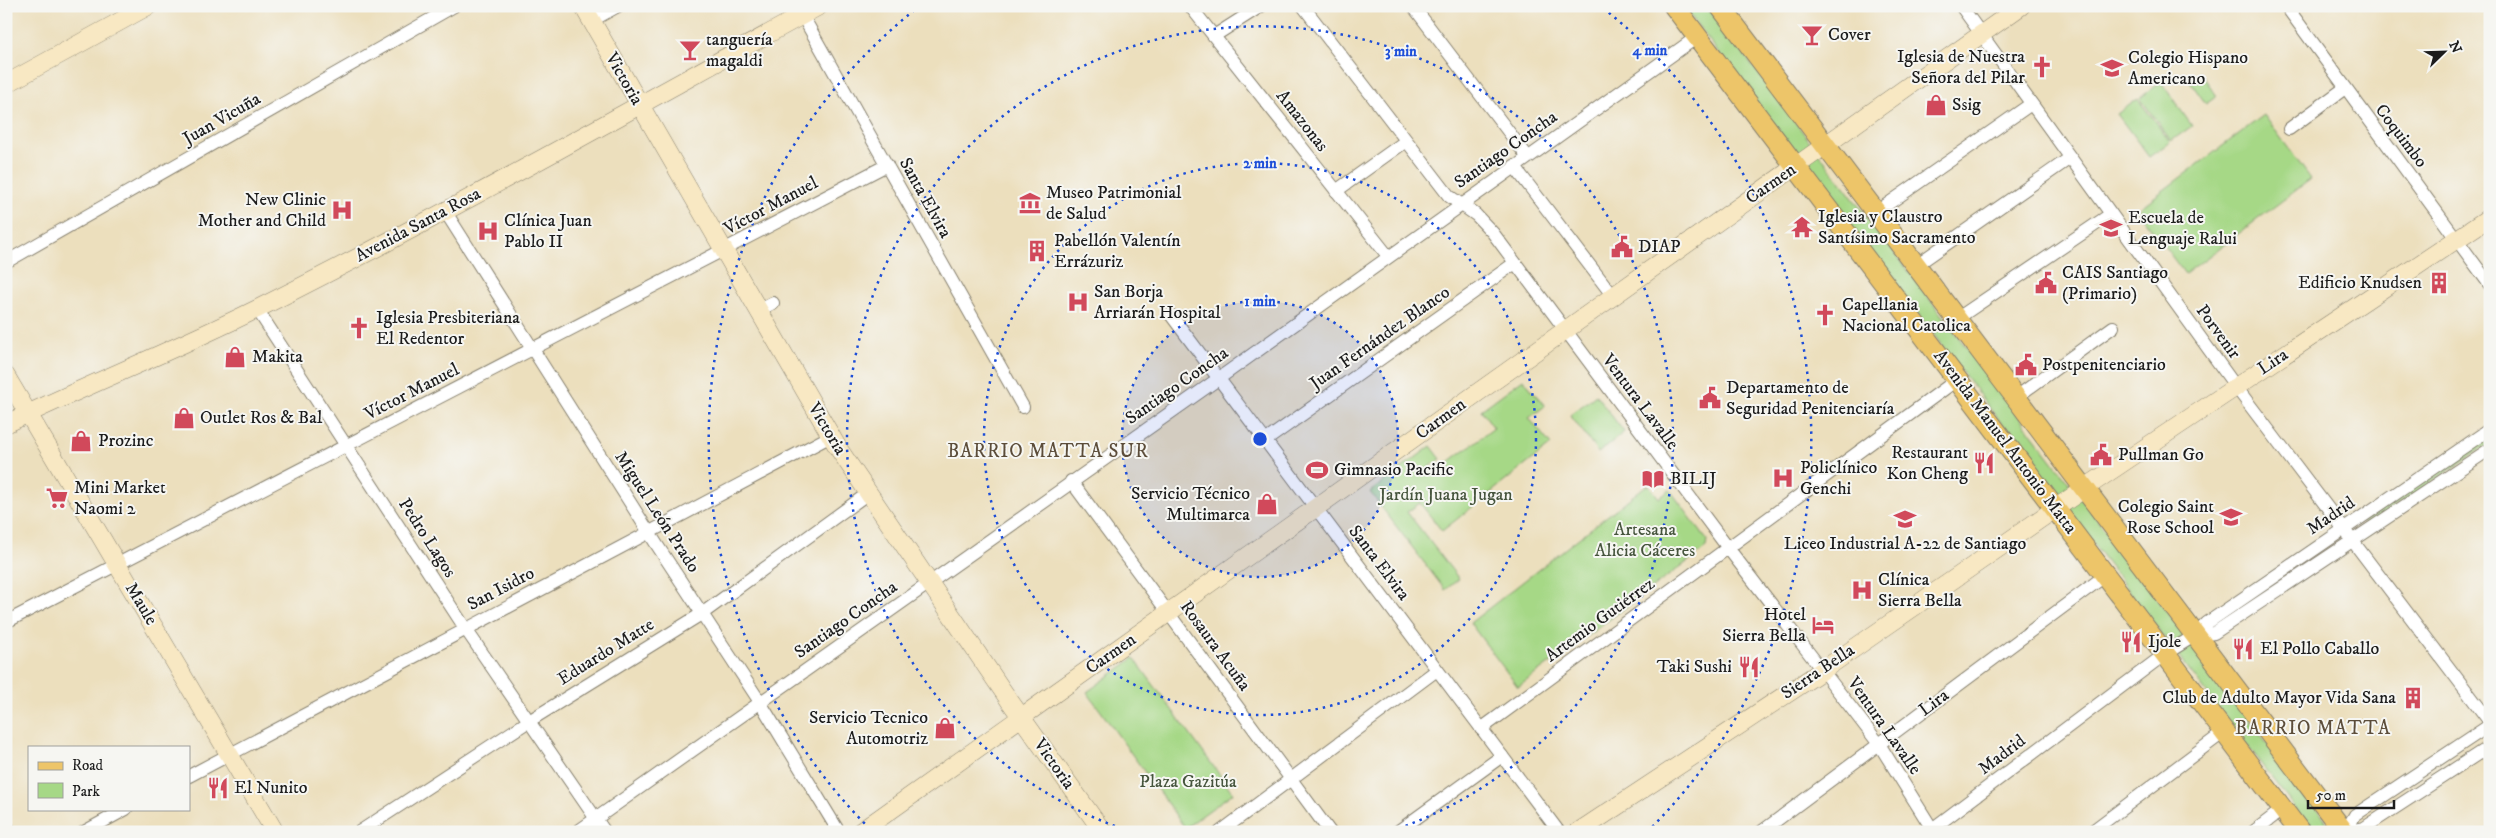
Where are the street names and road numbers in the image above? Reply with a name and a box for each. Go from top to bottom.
street label: Victoria [600,48,648,110]
street label: Amazonas [1271,86,1333,156]
street label: Juan Vicuña [178,88,265,151]
street label: Coquimbo [2370,100,2432,172]
street label: Santiago Concha [1450,106,1562,194]
street label: Santa Elvira [894,154,956,242]
street label: Carmen [1741,158,1801,209]
street label: Víctor Manuel [719,172,822,240]
street label: Avenida Santa Rosa [351,183,485,267]
street label: Juan Fernández Blanco [1304,281,1454,396]
street label: Porvenir [2191,301,2245,364]
street label: Santiago Concha [1121,342,1233,430]
street label: Lira [2254,344,2293,380]
street label: Avenida Manuel Antonio Matta [1929,346,2082,539]
street label: Ventura Lavalle [1596,349,1683,454]
street label: Víctor Manuel [360,358,464,426]
street label: Carmen [1412,393,1471,445]
street label: Victoria [802,398,851,459]
street label: Miguel León Prado [610,447,705,577]
street label: Madrid [2303,492,2359,540]
street label: Pedro Lagos [393,494,461,582]
street label: Santa Elvira [1344,521,1415,605]
street label: San Isidro [464,562,539,616]
street label: Artemio Gutiérrez [1541,573,1659,667]
street label: Santiago Concha [790,576,902,664]
street label: Maule [120,579,162,629]
street label: Rosaura Acuña [1175,597,1255,696]
street label: Eduardo Matte [554,614,658,690]
street label: Carmen [1081,628,1141,679]
street label: Sierra Bella [1777,639,1859,705]
street label: Ventura Lavalle [1842,672,1926,779]
street label: Lira [1915,684,1954,721]
street label: Madrid [1974,730,2030,780]
street label: Victoria [1028,733,1080,794]

